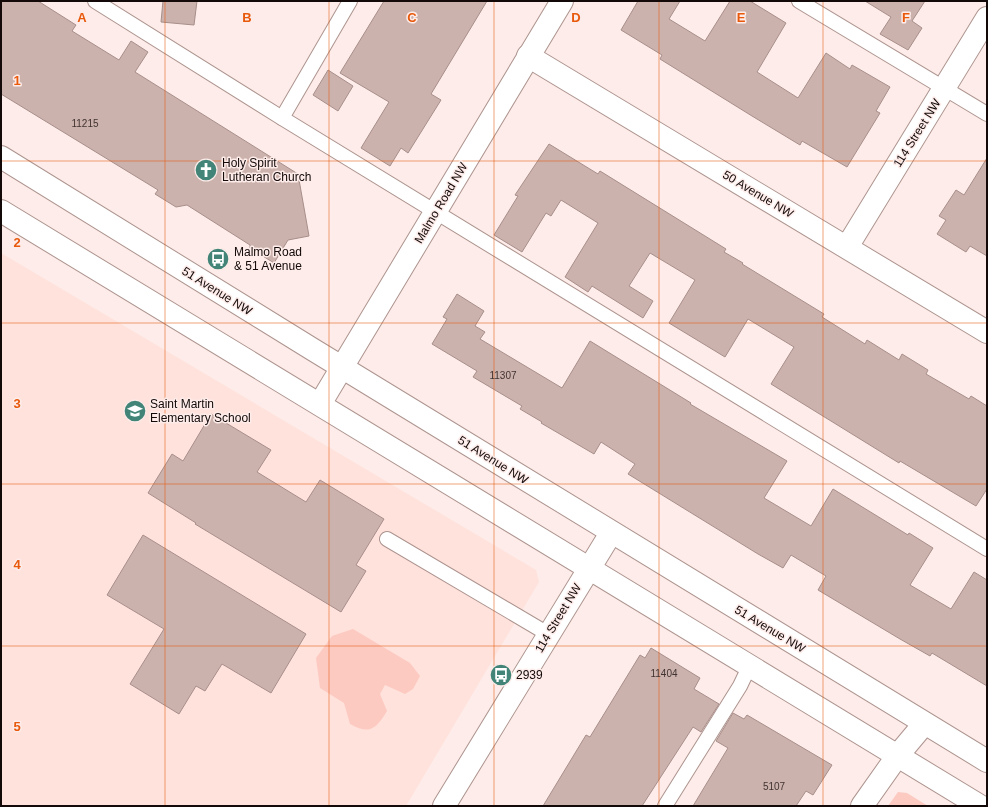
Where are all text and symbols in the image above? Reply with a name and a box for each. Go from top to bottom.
text: A [77,10,87,25]
text: B [242,10,252,25]
text: C [407,10,417,25]
text: D [571,10,581,25]
text: E [737,10,746,25]
text: F [902,10,910,25]
text: 1 [13,73,21,88]
street label: 114 Street NW [890,96,944,170]
house number: 11215 [71,118,99,129]
place label: Holy Spirit Lutheran Church [222,156,311,184]
church icon: Holy Spirit Lutheran Church [193,157,219,183]
street label: Malmo Road NW [411,160,471,246]
street label: 50 Avenue NW [720,167,796,221]
text: 2 [13,235,21,250]
place label: Malmo Road & 51 Avenue [234,245,302,273]
bus stop icon: Malmo Road & 51 Avenue [205,246,231,272]
street label: 51 Avenue NW [179,264,255,318]
house number: 11307 [489,370,517,381]
text: 3 [13,396,21,411]
place label: Saint Martin Elementary School [150,397,251,425]
school or university icon: Saint Martin Elementary School [122,398,148,424]
street label: 51 Avenue NW [455,433,531,487]
text: 4 [13,557,21,572]
street label: 114 Street NW [532,580,584,655]
street label: 51 Avenue NW [732,602,808,656]
bus stop icon: 2939 [488,662,514,688]
place label: 2939 [516,668,543,682]
house number: 11404 [650,668,678,679]
text: 5 [13,719,21,734]
house number: 5107 [763,781,786,792]

